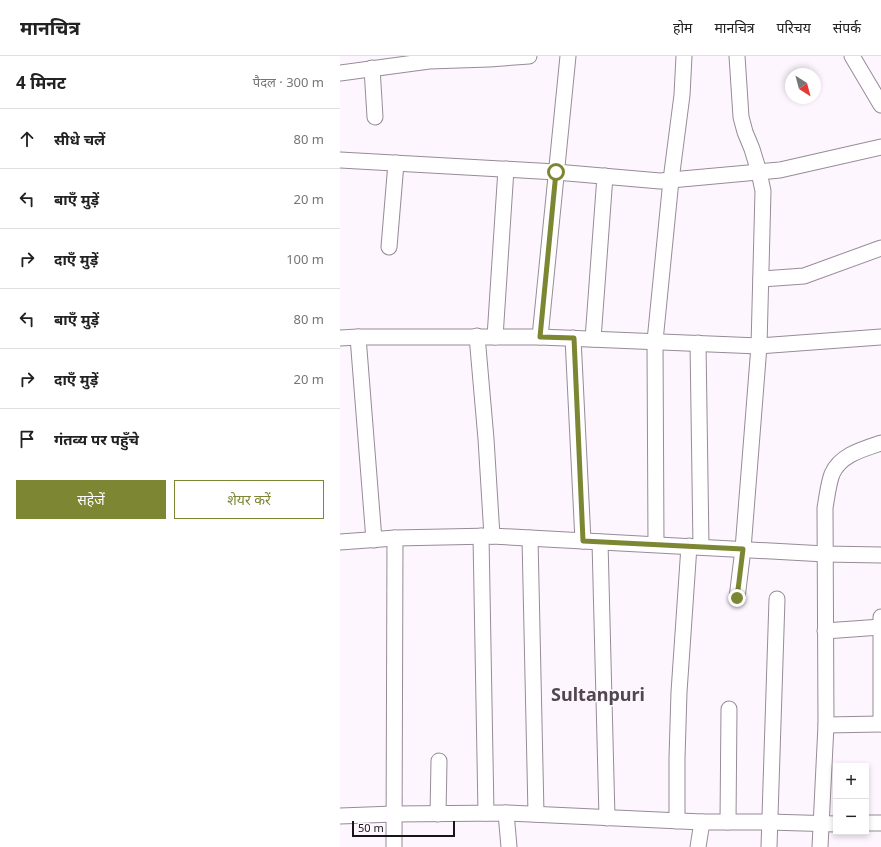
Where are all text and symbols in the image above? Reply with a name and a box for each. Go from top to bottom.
text: मानचित्र [20,15,80,41]
text: होम [673,18,692,37]
text: मानचित्र [714,18,755,37]
text: परिचय [777,18,811,37]
text: संपर्क [833,18,861,37]
north arrow [785,68,821,104]
text: 4 मिनट [16,71,66,94]
text: पैदल · 300 m [253,73,324,91]
icon: ahead [16,128,38,150]
text: सीधे चलें [54,129,105,149]
text: 80 m [294,130,324,148]
route start [547,163,565,181]
icon: left [16,188,38,210]
text: बाएँ मुड़ें [54,189,99,209]
text: 20 m [294,190,324,208]
icon: right [16,248,38,270]
text: दाएँ मुड़ें [54,249,98,269]
text: 100 m [286,250,324,268]
icon: left [16,308,38,330]
text: बाएँ मुड़ें [54,309,99,329]
text: 80 m [294,310,324,328]
icon: right [16,368,38,390]
text: दाएँ मुड़ें [54,369,98,389]
text: 20 m [294,370,324,388]
icon: arrive [16,428,38,450]
text: गंतव्य पर पहुँचे [54,429,139,449]
button: सहेजें [16,480,166,519]
button: शेयर करें [174,480,324,519]
route end [728,589,746,607]
district label: Sultanpuri [551,682,645,706]
map controls [833,763,869,835]
button: + [833,763,869,799]
button: − [833,799,869,835]
scale bar [352,819,455,838]
text: 50 m [358,820,384,835]

